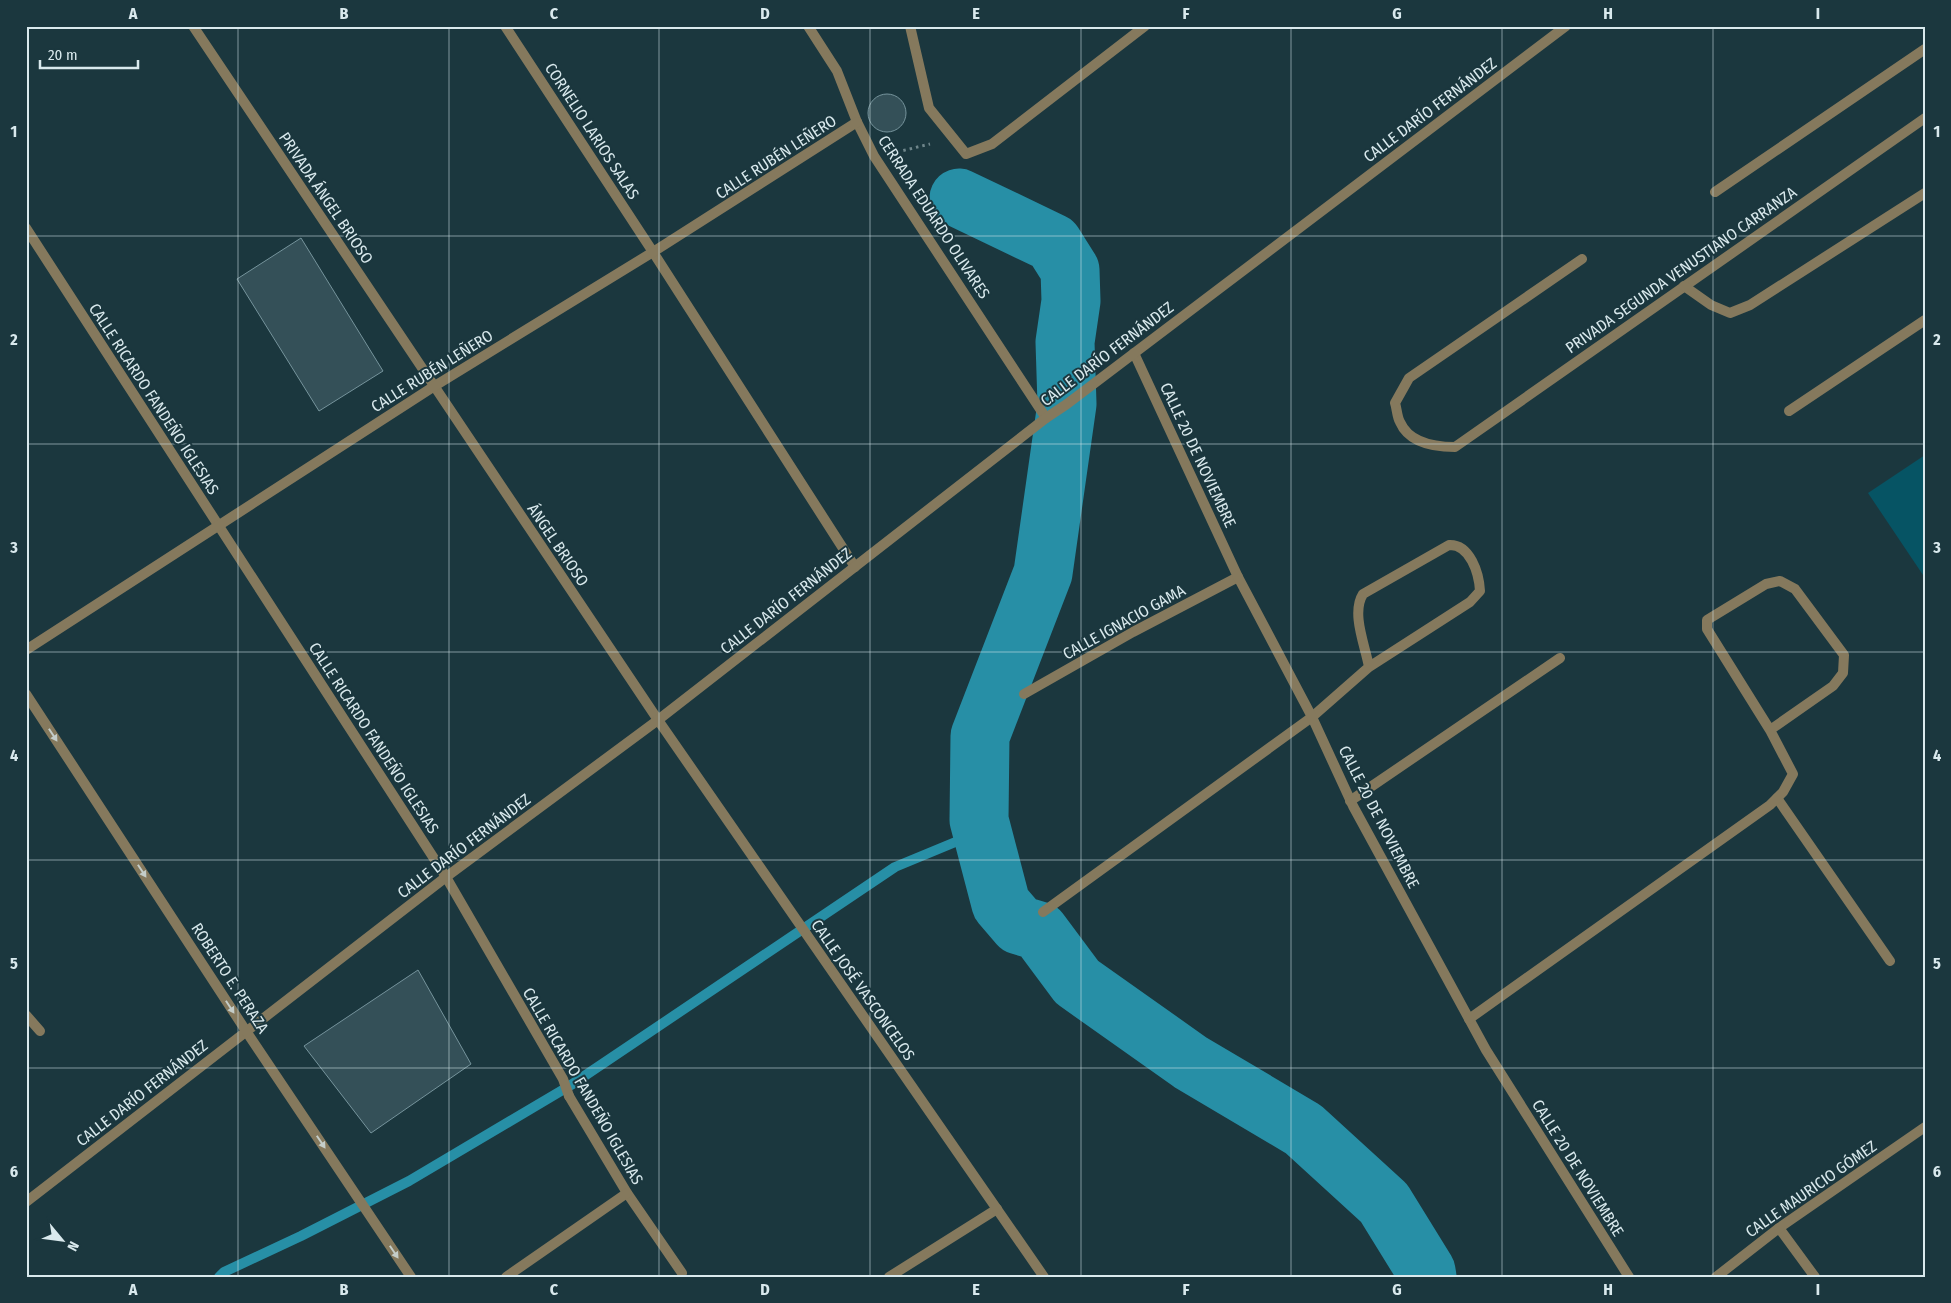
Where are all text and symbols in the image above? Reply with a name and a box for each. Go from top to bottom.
text: A [128,4,138,23]
text: B [340,4,349,23]
text: C [550,4,559,23]
text: D [760,4,770,23]
text: E [972,4,980,23]
text: F [1182,4,1190,23]
text: G [1392,4,1402,23]
text: H [1603,4,1613,23]
text: I [1816,4,1820,23]
scale bar [40,38,138,70]
text: 20 m [48,46,78,64]
street label: CALLE DARÍO FERNÁNDEZ [1360,54,1500,166]
street label: CORNELIO LARIOS SALAS [541,59,643,203]
street label: CALLE RUBÉN LEÑERO [712,111,840,203]
text: 1 [11,122,17,141]
text: 1 [1934,122,1940,141]
street label: PRIVADA ÁNGEL BRIOSO [275,129,377,267]
street label: CERRADA EDUARDO OLIVARES [874,132,994,302]
street label: PRIVADA SEGUNDA VENUSTIANO CARRANZA [1562,182,1801,357]
street label: CALLE DARÍO FERNÁNDEZ [1037,298,1177,410]
street label: CALLE RICARDO FANDEÑO IGLESIAS [85,300,223,498]
street label: CALLE RUBÉN LEÑERO [368,326,496,416]
text: 2 [9,330,18,349]
text: 2 [1932,330,1941,349]
street label: CALLE 20 DE NOVIEMBRE [1156,380,1240,530]
street label: ÁNGEL BRIOSO [523,500,593,590]
text: 3 [9,538,18,557]
text: 3 [1932,538,1941,557]
street label: CALLE DARÍO FERNÁNDEZ [716,544,856,658]
street label: CALLE IGNACIO GAMA [1060,580,1189,663]
street label: CALLE RICARDO FANDEÑO IGLESIAS [305,639,443,837]
one-way arrow [48,728,58,742]
street label: CALLE 20 DE NOVIEMBRE [1335,742,1423,892]
text: 4 [10,746,18,765]
text: 4 [1933,746,1941,765]
street label: CALLE DARÍO FERNÁNDEZ [394,790,534,902]
one-way arrow [137,865,146,878]
street label: CALLE JOSÉ VASCONCELOS [807,916,919,1064]
street label: ROBERTO E. PERAZA [187,919,273,1037]
text: 5 [10,954,18,973]
text: 5 [1933,954,1941,973]
street label: CALLE RICARDO FANDEÑO IGLESIAS [519,984,647,1188]
one-way arrow [226,1001,235,1014]
street label: CALLE DARÍO FERNÁNDEZ [72,1036,212,1150]
street label: CALLE 20 DE NOVIEMBRE [1528,1096,1628,1240]
one-way arrow [316,1136,326,1149]
street label: CALLE MAURICIO GÓMEZ [1742,1137,1880,1241]
text: 6 [10,1162,18,1181]
text: 6 [1933,1162,1941,1181]
north arrow [38,1216,88,1266]
text: N [63,1238,82,1254]
one-way arrow [389,1245,399,1258]
text: A [128,1280,138,1299]
text: B [340,1280,349,1299]
text: C [550,1280,559,1299]
text: D [760,1280,770,1299]
text: E [972,1280,980,1299]
text: F [1182,1280,1190,1299]
text: G [1392,1280,1402,1299]
text: H [1603,1280,1613,1299]
text: I [1816,1280,1820,1299]

